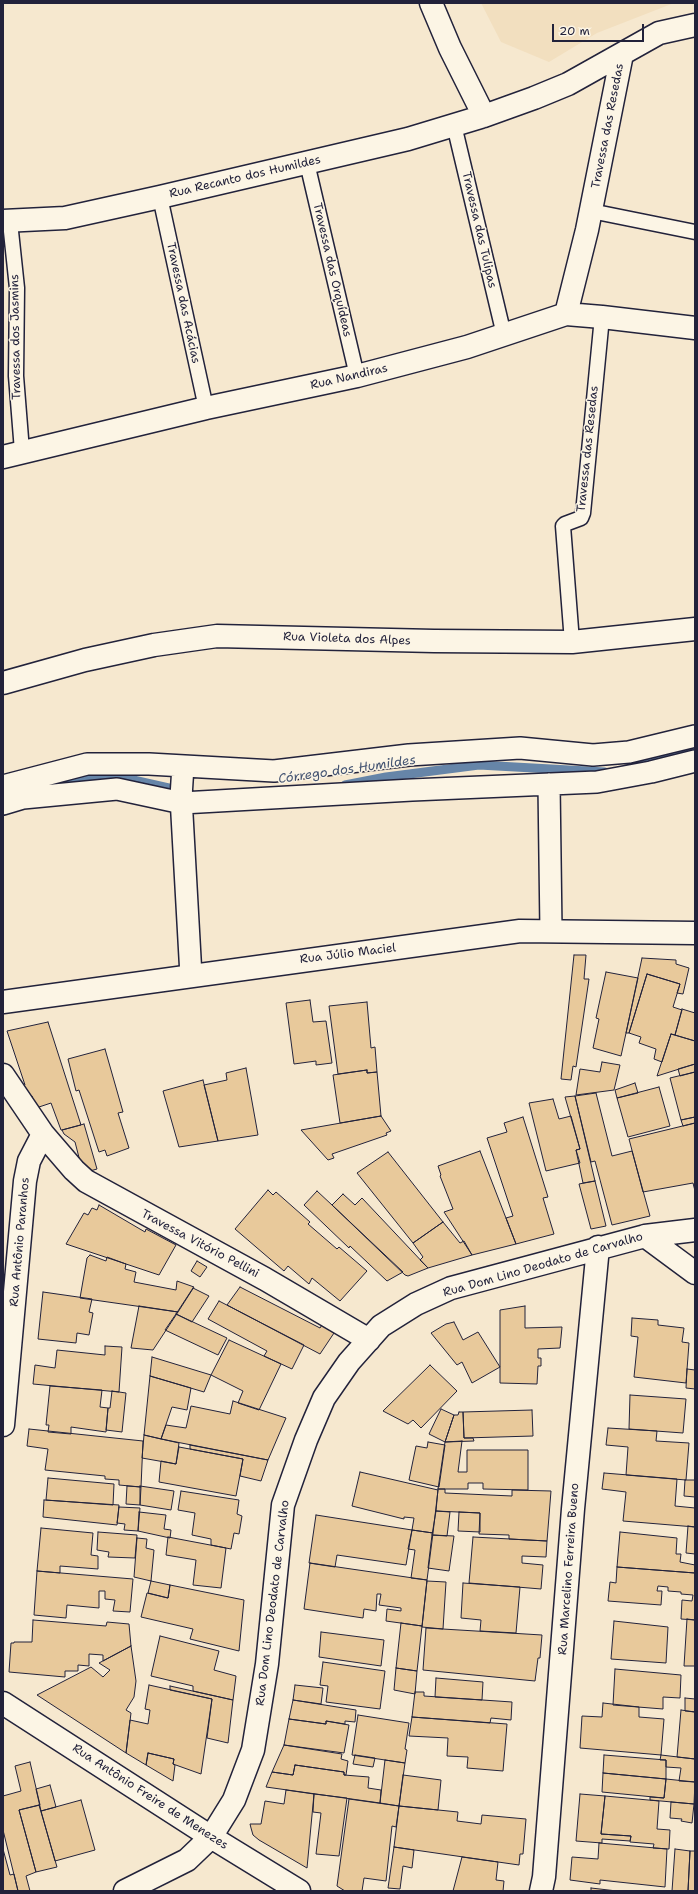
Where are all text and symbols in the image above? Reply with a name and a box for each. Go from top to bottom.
scale bar [554,16,646,42]
text: 20 m [559,23,590,39]
street label: Travessa das Resedas [589,62,627,190]
street label: Rua Recanto dos Humildes [168,153,322,201]
street label: Travessa das Tulipas [459,170,499,290]
street label: Travessa das Orquídeas [310,201,354,339]
street label: Travessa das Acácias [163,241,203,365]
street label: Travessa dos Jasmins [8,274,24,400]
street label: Rua Nandiras [309,361,389,393]
street label: Travessa das Resedas [574,385,602,513]
street label: Rua Violeta dos Alpes [283,630,411,648]
water label: Córrego dos Humildes [277,753,417,787]
street label: Rua Júlio Maciel [299,941,397,967]
street label: Rua Antônio Paranhos [7,1177,33,1307]
street label: Travessa Vitório Pellini [139,1207,261,1281]
street label: Rua Dom Lino Deodato de Carvalho [441,1230,645,1300]
street label: Rua Marcelino Ferreira Bueno [556,1482,582,1656]
street label: Rua Dom Lino Deodato de Carvalho [253,1499,293,1707]
street label: Rua Antônio Freire de Menezes [69,1741,231,1853]

